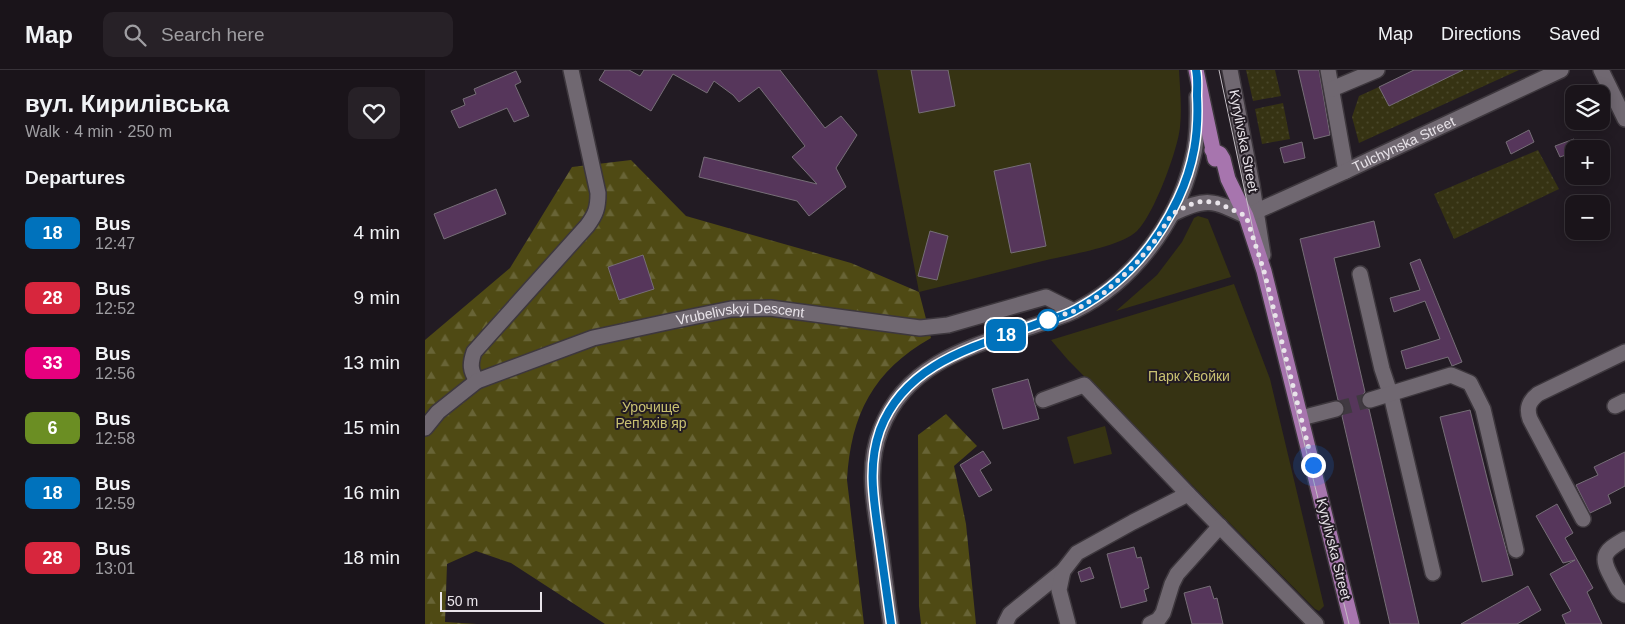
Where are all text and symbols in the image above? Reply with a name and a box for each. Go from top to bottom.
search box [103,12,453,57]
text: Map [25,21,73,48]
icon: search [121,21,149,49]
text: Search here [161,24,265,45]
text: Map [1378,24,1413,44]
text: Directions [1441,24,1521,44]
text: Saved [1549,24,1600,44]
map controls [1565,85,1610,240]
button: layers [1565,85,1610,130]
button: heart [348,87,400,139]
street label: Kyrylivska Street [1226,88,1262,194]
text: вул. Кирилівська [25,90,229,117]
street label: Tulchynska Street [1350,113,1458,175]
text: Walk · 4 min · 250 m [25,123,172,140]
button: + [1565,140,1610,185]
text: Departures [25,167,125,188]
button: − [1565,195,1610,240]
text: Bus [95,213,131,234]
text: 4 min [354,222,400,243]
text: 18 [42,223,63,243]
text: 12:47 [95,235,135,252]
text: Bus [95,278,131,299]
text: 9 min [354,287,400,308]
text: 28 [42,288,63,308]
text: 12:52 [95,300,135,317]
street label: Vrubelivskyi Descent [675,300,805,328]
unlabelled marker [1037,309,1059,331]
line badge: 18 [983,319,1029,351]
text: 18 [996,325,1016,345]
text: Bus [95,343,131,364]
text: 13 min [343,352,400,373]
text: 33 [42,353,63,373]
text: 12:56 [95,365,135,382]
park label: Парк Хвойки [1148,368,1230,384]
park label: Урочище Реп'яхів яр [615,399,687,431]
text: Bus [95,408,131,429]
text: 15 min [343,417,400,438]
text: 6 [47,418,58,438]
text: 12:58 [95,430,135,447]
your location [1301,453,1326,478]
text: Bus [95,473,131,494]
text: 16 min [343,482,400,503]
text: 18 [42,483,63,503]
text: 12:59 [95,495,135,512]
street label: Kyrylivska Street [1314,496,1354,602]
text: Bus [95,538,131,559]
text: 18 min [343,547,400,568]
text: 28 [42,548,63,568]
text: 13:01 [95,560,135,577]
scale bar [440,589,543,612]
text: 50 m [447,593,478,609]

